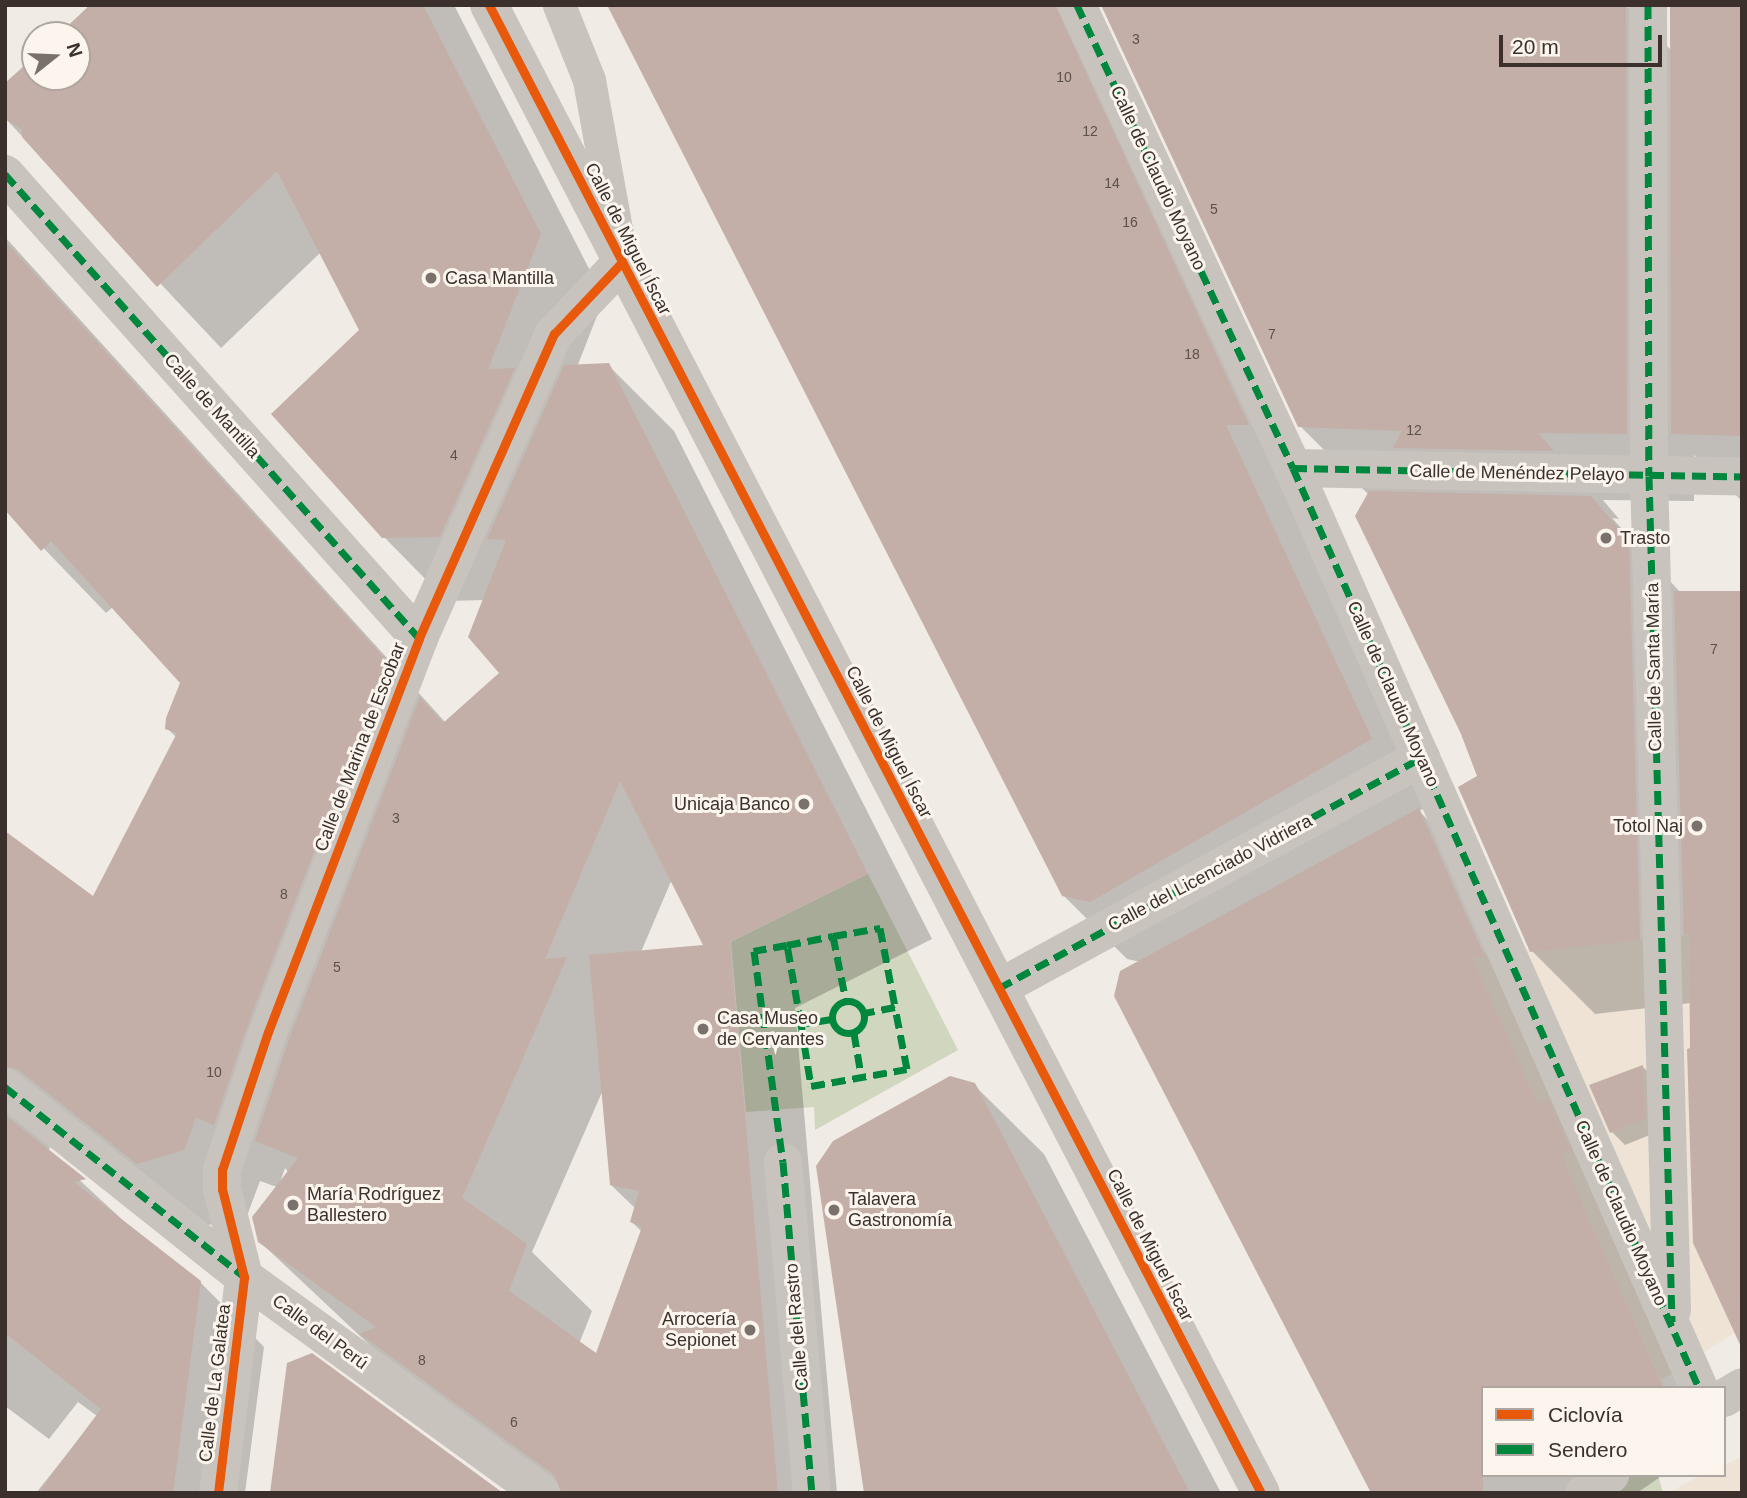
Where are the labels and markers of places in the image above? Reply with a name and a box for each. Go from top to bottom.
place label: Casa Mantilla [445,267,554,289]
marker: Casa Mantilla [423,270,439,286]
place label: Trasto [1620,527,1670,549]
marker: Trasto [1598,530,1614,546]
place label: Unicaja Banco [674,793,790,815]
marker: Unicaja Banco [796,796,812,812]
place label: Totol Naj [1613,815,1683,837]
marker: Totol Naj [1689,818,1705,834]
place label: Casa Museo de Cervantes [717,1008,824,1050]
marker: Casa Museo de Cervantes [695,1021,711,1037]
place label: María Rodríguez Ballestero [307,1184,441,1226]
place label: Talavera Gastronomía [848,1189,952,1232]
marker: María Rodríguez Ballestero [285,1197,301,1213]
marker: Talavera Gastronomía [826,1202,842,1218]
place label: Arrocería Sepionet [662,1309,736,1352]
marker: Arrocería Sepionet [742,1322,758,1338]

